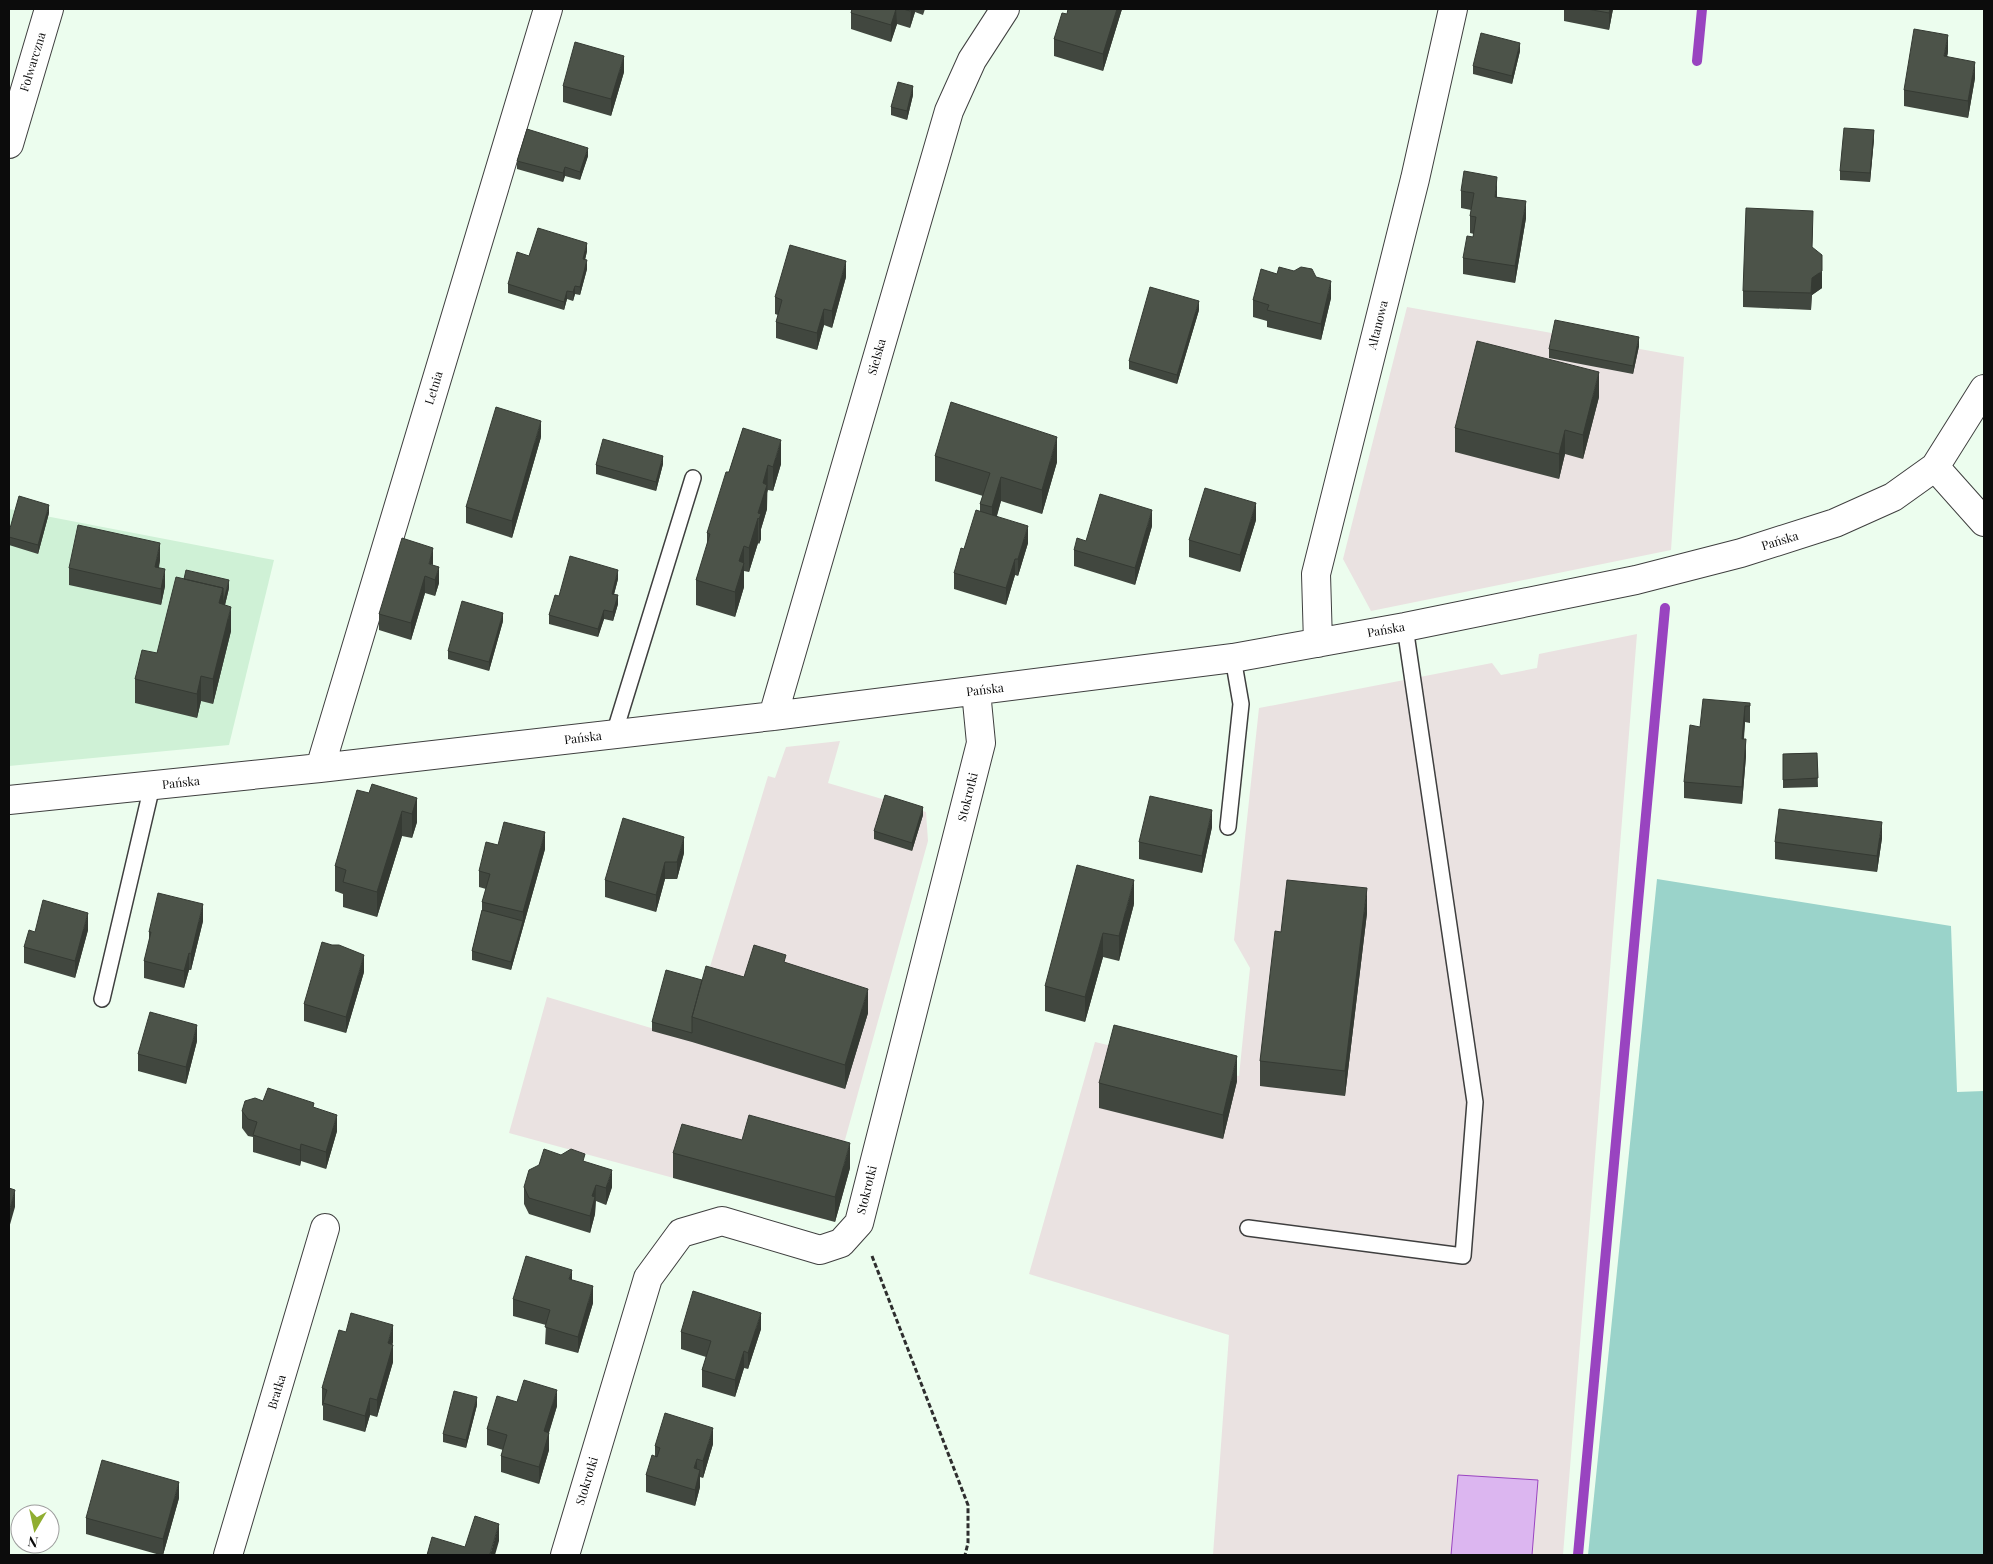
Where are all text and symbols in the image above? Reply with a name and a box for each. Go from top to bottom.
street label: Folwarczna [15,30,49,93]
street label: Altanowa [1363,299,1391,352]
street label: Sielska [863,337,889,377]
street label: Letnia [420,369,446,406]
street label: Pańska [1759,527,1800,553]
street label: Pańska [1366,618,1406,640]
street label: Pańska [965,679,1005,699]
street label: Pańska [563,727,603,747]
street label: Stokrotki [953,770,981,823]
street label: Pańska [161,772,201,792]
street label: Stokrotki [852,1163,880,1216]
street label: Bratka [263,1372,289,1411]
street label: Stokrotki [571,1454,601,1507]
north arrow [10,1504,60,1554]
text: N [26,1532,39,1553]

